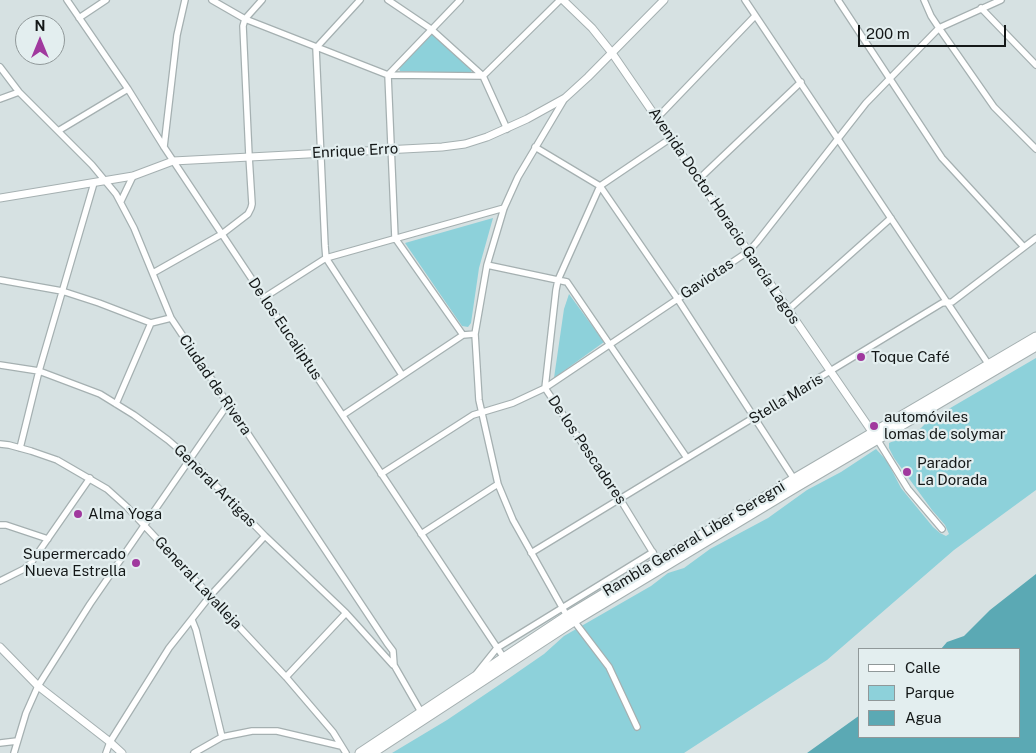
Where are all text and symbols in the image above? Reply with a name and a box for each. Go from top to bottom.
north arrow [15,15,65,65]
scale bar [861,15,1008,47]
text: N [35,18,45,34]
text: 200 m [866,25,910,42]
street label: Avenida Doctor Horacio García Lagos [645,104,803,328]
street label: Enrique Erro [311,140,399,162]
street label: Gaviotas [677,255,737,303]
street label: De los Eucaliptus [244,274,326,384]
street label: Ciudad de Rivera [175,331,255,439]
place label: Toque Café [871,348,950,366]
marker: Toque Café [855,351,867,363]
street label: Stella Maris [746,370,826,428]
street label: De los Pescadores [544,392,630,508]
place label: automóviles lomas de solymar [884,408,1006,443]
marker: automóviles lomas de solymar [868,420,880,432]
street label: General Artigas [170,441,260,531]
place label: Parador La Dorada [917,454,987,489]
marker: Parador La Dorada [901,466,913,478]
street label: Rambla General Liber Seregni [600,477,788,601]
place label: Alma Yoga [88,505,162,523]
marker: Alma Yoga [72,508,84,520]
street label: General Lavalleja [150,533,246,633]
place label: Supermercado Nueva Estrella [23,545,126,580]
marker: Supermercado Nueva Estrella [130,557,142,569]
legend [858,648,1021,738]
text: Calle [905,659,941,676]
text: Parque [905,684,955,701]
text: Agua [905,709,942,726]

